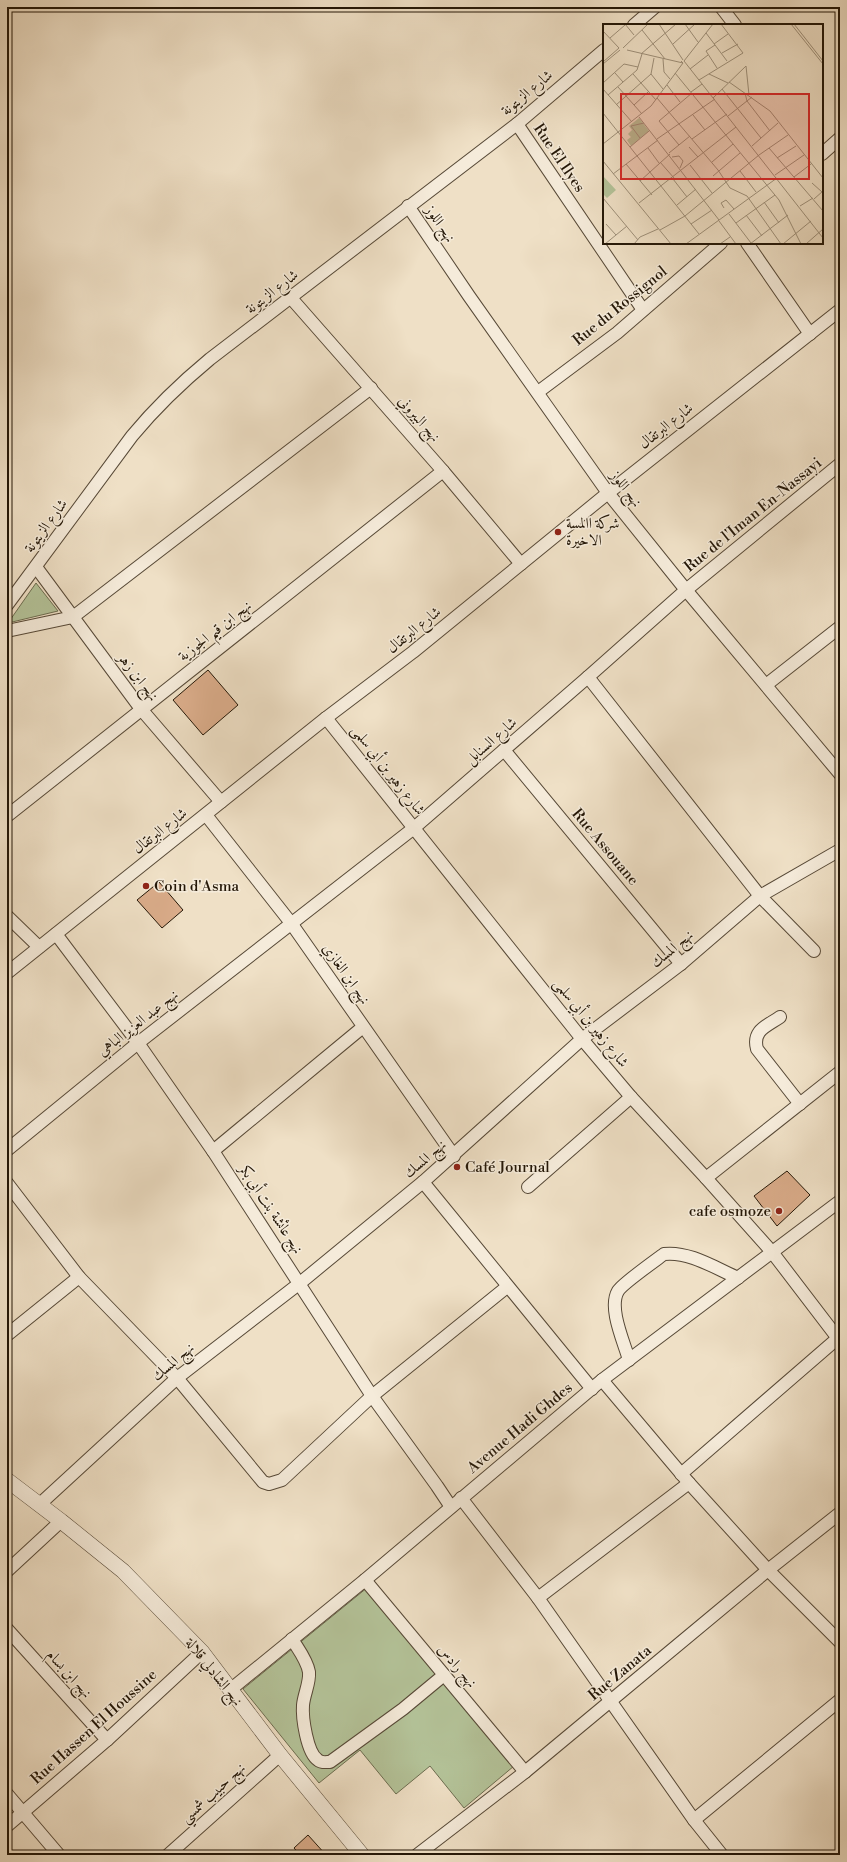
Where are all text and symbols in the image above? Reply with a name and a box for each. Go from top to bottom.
inset map [603,24,823,244]
street label: شارع الزيتونة [497,66,559,122]
street label: Rue El Ilyes [529,120,589,196]
street label: نهج اللوز [416,200,459,249]
street label: Rue du Rossignol [569,262,672,350]
street label: شارع الزيتونة [242,265,304,321]
street label: نهج البيروني [391,392,444,449]
street label: شارع البرتقال [635,399,699,456]
street label: Rue de l'Iman En-Nassayi [680,454,826,576]
street label: نهج اللوز [602,465,646,514]
street label: شارع الزيتونة [20,495,74,558]
place label: شركة االمسة الاخيرة [566,514,619,550]
marker: شركة االمسة الاخيرة [553,527,563,537]
street label: نهج ابن قيم الجوزية [174,596,259,670]
street label: شارع البرتقال [383,602,447,660]
street label: نهج ابن زهر [109,647,162,708]
street label: شارع السنابل [461,713,523,771]
street label: شارع زهير بن أبي سلمى [344,720,431,821]
street label: شارع البرتقال [129,804,193,861]
street label: Rue Assouane [567,805,643,889]
place label: Coin d'Asma [154,877,240,896]
marker: Coin d'Asma [141,881,151,891]
street label: نهج المسك [647,926,700,975]
street label: نهج ابن الغازي [315,940,374,1011]
street label: شارع زهير بن أبي سلمى [547,973,634,1073]
street label: نهج عبد العزيز الباهي [94,985,185,1064]
street label: نهج المسك [400,1136,453,1185]
street label: نهج عائشة بنت أبي بكر [230,1158,309,1260]
place label: Café Journal [465,1158,550,1177]
marker: Café Journal [452,1162,462,1172]
place label: cafe osmoze [689,1202,771,1221]
marker: cafe osmoze [774,1206,784,1216]
street label: نهج المسك [148,1339,201,1388]
street label: Avenue Hadi Ghdes [463,1379,576,1478]
street label: نهج الشادلي قلالة [177,1633,247,1713]
street label: نهج رادس [430,1640,481,1694]
street label: Rue Zanata [585,1641,656,1705]
street label: نهج ابن بسام [39,1646,96,1705]
street label: Rue Hassen El Houssine [27,1665,161,1789]
street label: نهج حبيب شمسي [176,1759,252,1830]

